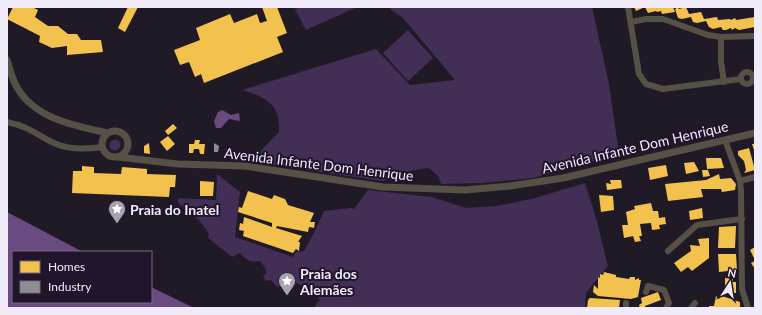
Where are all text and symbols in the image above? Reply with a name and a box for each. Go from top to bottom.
street label: Avenida Infante Dom Henrique [540,117,730,177]
street label: Avenida Infante Dom Henrique [223,144,415,184]
place icon: Praia do Inatel [107,199,127,224]
place label: Praia do Inatel [130,201,219,218]
legend [12,251,152,303]
text: Homes [48,259,85,274]
north arrow [710,263,750,303]
place label: Praia dos Alemães [299,265,357,298]
text: N [727,265,738,280]
place icon: Praia dos Alemães [277,271,297,296]
text: Industry [48,279,92,294]

